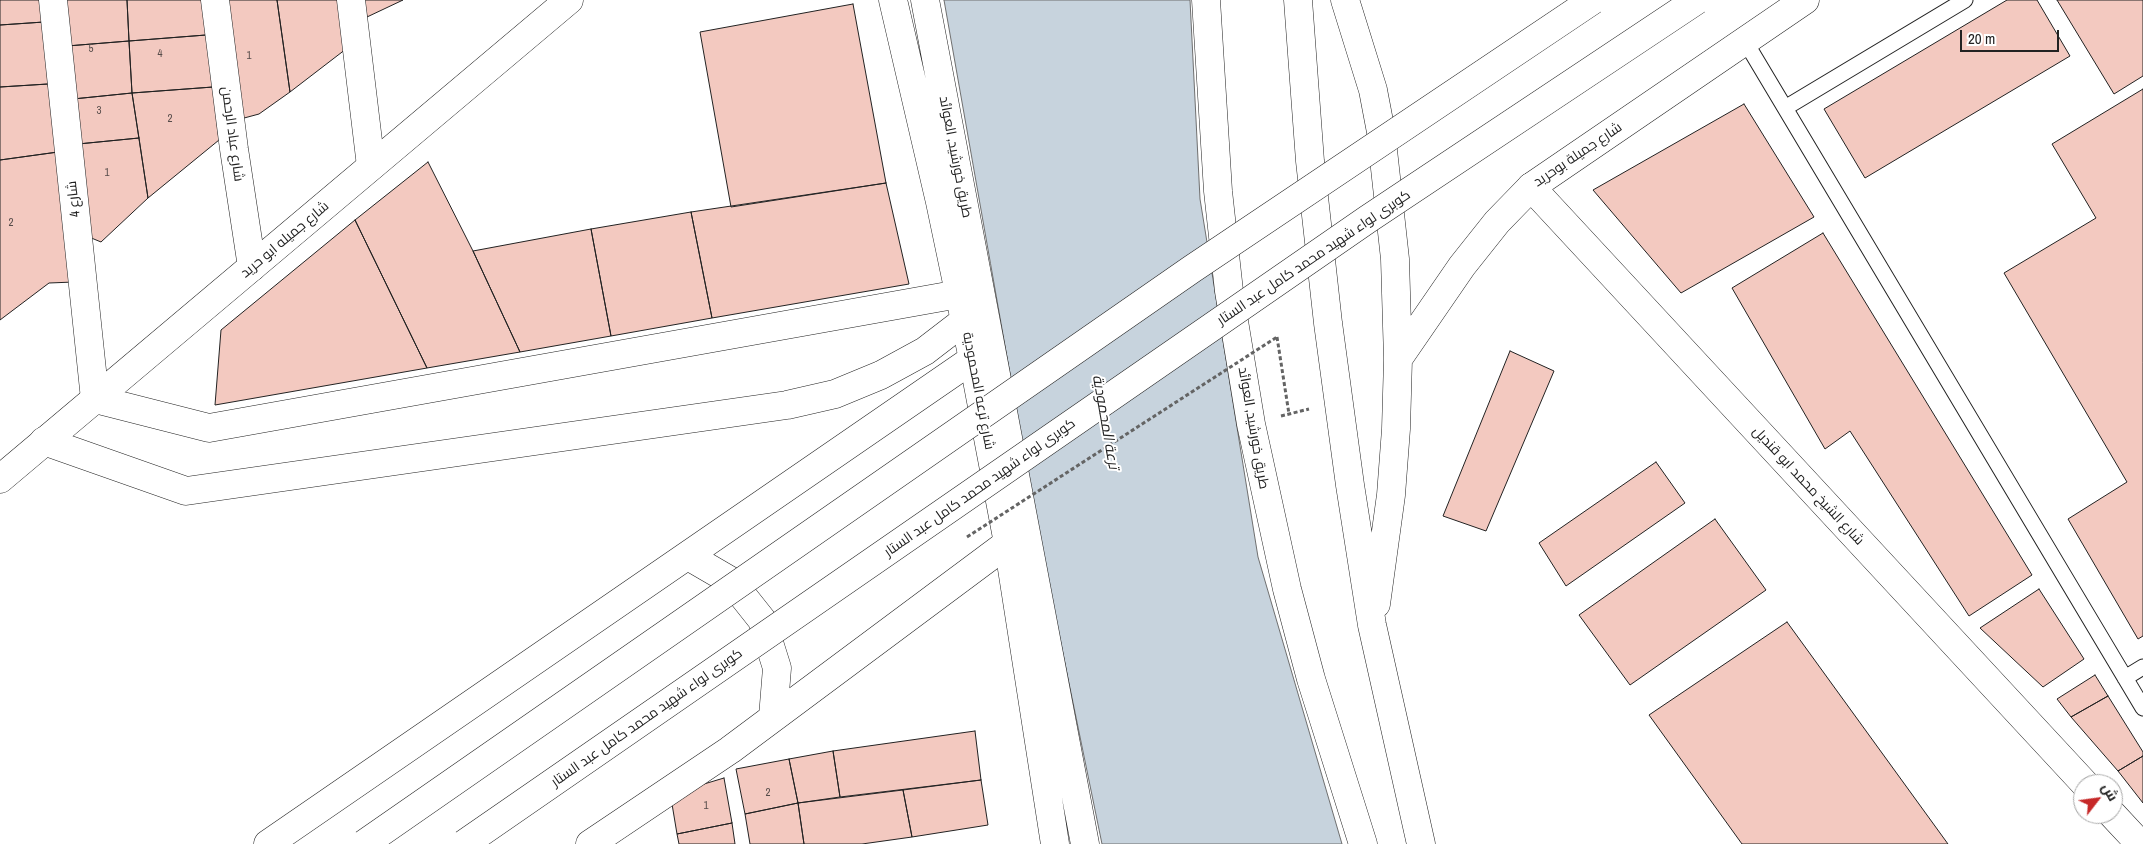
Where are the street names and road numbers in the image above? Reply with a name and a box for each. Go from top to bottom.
street label: شارع عباد الرحمن [217,85,247,183]
street label: طريق خورشيد, العوائد [935,95,975,219]
street label: شارع جميلة بوحريد [1530,119,1626,191]
street label: شارع 4 [64,180,84,218]
street label: كوبرى لواء شهيد محمد كامل عبد الستار [1214,187,1414,329]
street label: شارع جميله ابو حريد [237,198,333,282]
street label: شارع ترعه المحمودية [958,331,998,451]
street label: طريق خورشيد, العوائد [1234,366,1272,490]
street label: كوبرى لواء شهيد محمد كامل عبد الستار [881,415,1079,561]
street label: شارع الشيخ محمد ابو قنديل [1749,423,1867,549]
street label: كوبرى لواء شهيد محمد كامل عبد الستار [548,645,746,791]

